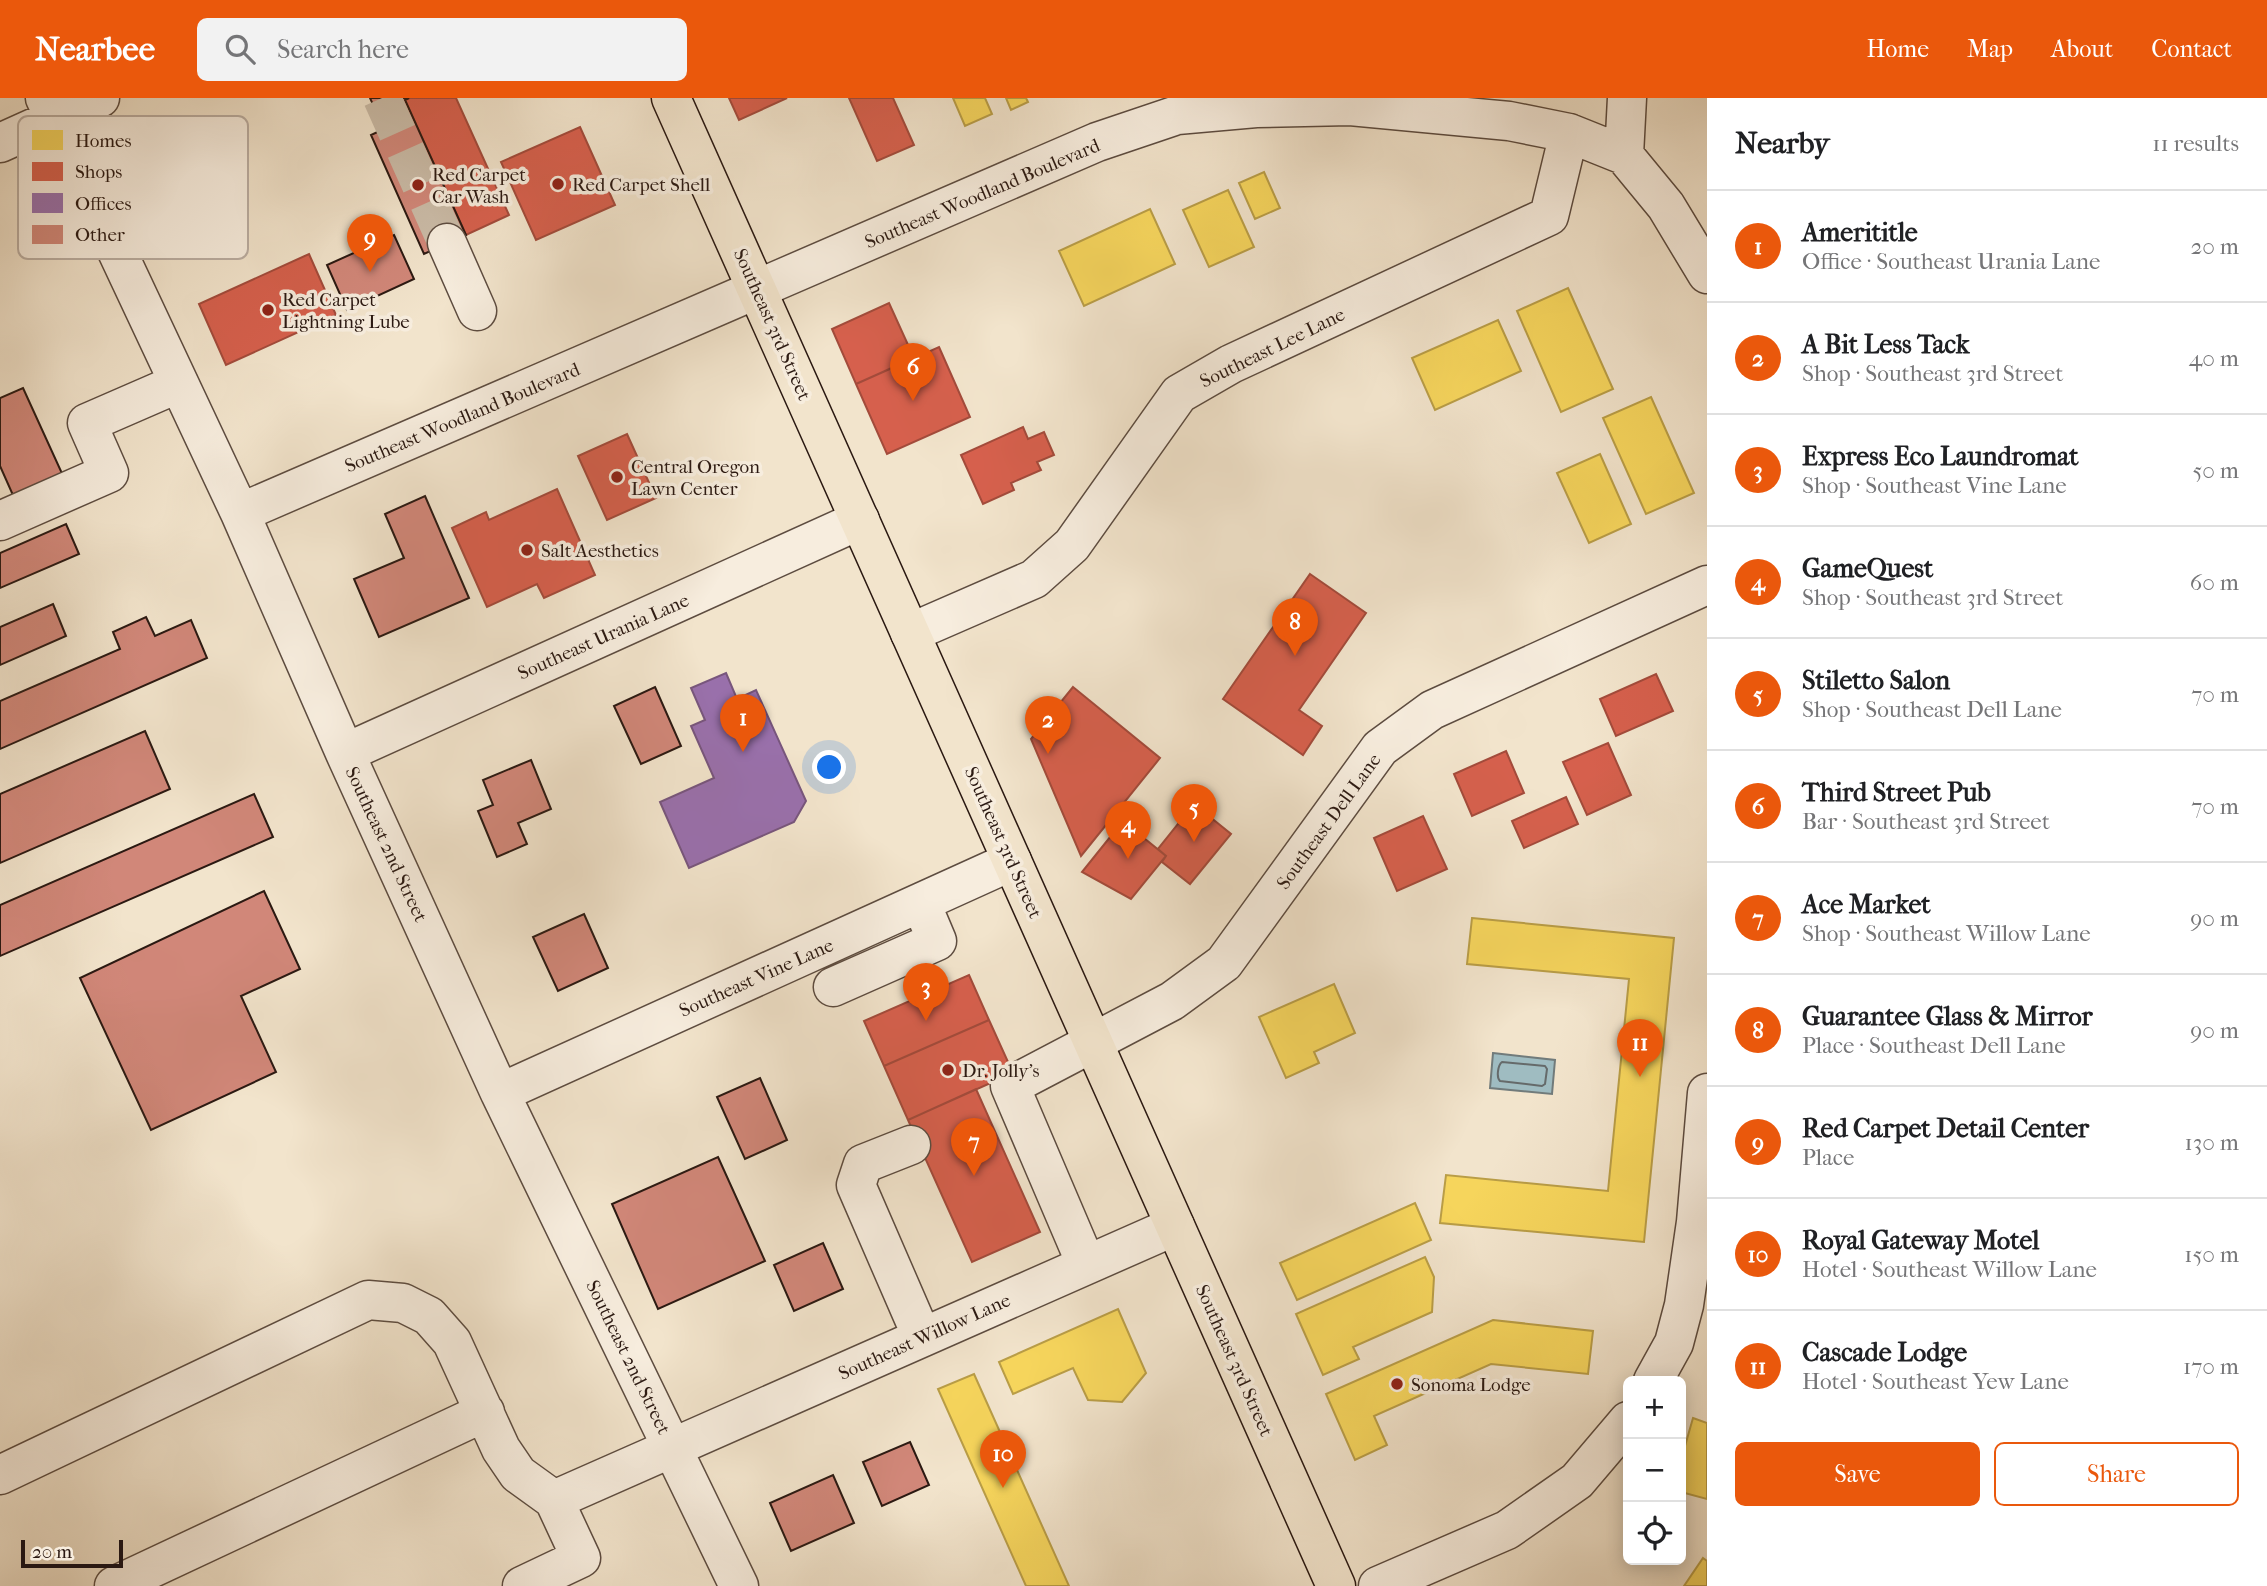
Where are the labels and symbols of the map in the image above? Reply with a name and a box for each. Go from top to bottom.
legend [18,116,248,259]
text: Homes [75,130,131,152]
street label: Southeast Woodland Boulevard [862,134,1104,253]
text: Shops [75,161,122,183]
place label: Red Carpet Car Wash [432,164,526,208]
place label: Red Carpet Shell [572,174,710,196]
marker: Red Carpet Shell [550,176,566,192]
marker: Red Carpet Car Wash [410,177,426,193]
text: Offices [75,193,131,215]
pin: 9 [347,214,393,272]
text: Other [75,224,126,246]
street label: Southeast 3rd Street [729,245,815,404]
place label: Red Carpet Lightning Lube [282,289,410,333]
marker: Red Carpet Lightning Lube [260,302,276,318]
street label: Southeast Lee Lane [1196,303,1348,393]
pin: 6 [890,343,936,401]
street label: Southeast Woodland Boulevard [342,358,584,477]
place label: Central Oregon Lawn Center [631,456,760,500]
marker: Central Oregon Lawn Center [609,469,625,485]
place label: Salt Aesthetics [541,540,659,562]
marker: Salt Aesthetics [519,542,535,558]
street label: Southeast Urania Lane [514,589,692,685]
pin: 8 [1272,598,1318,656]
pin: 1 [720,694,766,752]
pin: 2 [1025,696,1071,754]
street label: Southeast Dell Lane [1272,749,1385,894]
your location [812,750,846,784]
street label: Southeast 2nd Street [340,763,432,926]
street label: Southeast 3rd Street [960,763,1046,922]
pin: 5 [1171,784,1217,842]
pin: 4 [1105,801,1151,859]
street label: Southeast Vine Lane [676,934,837,1022]
pin: 3 [903,963,949,1021]
pin: 11 [1617,1019,1663,1077]
place label: Dr. Jolly's [962,1060,1040,1082]
marker: Dr. Jolly's [940,1062,956,1078]
pin: 7 [951,1118,997,1176]
street label: Southeast 2nd Street [581,1277,675,1438]
street label: Southeast 3rd Street [1191,1281,1277,1440]
street label: Southeast Willow Lane [835,1289,1014,1385]
place label: Sonoma Lodge [1411,1374,1531,1396]
marker: Sonoma Lodge [1389,1376,1405,1392]
pin: 10 [980,1430,1026,1488]
scale bar [21,1537,122,1569]

